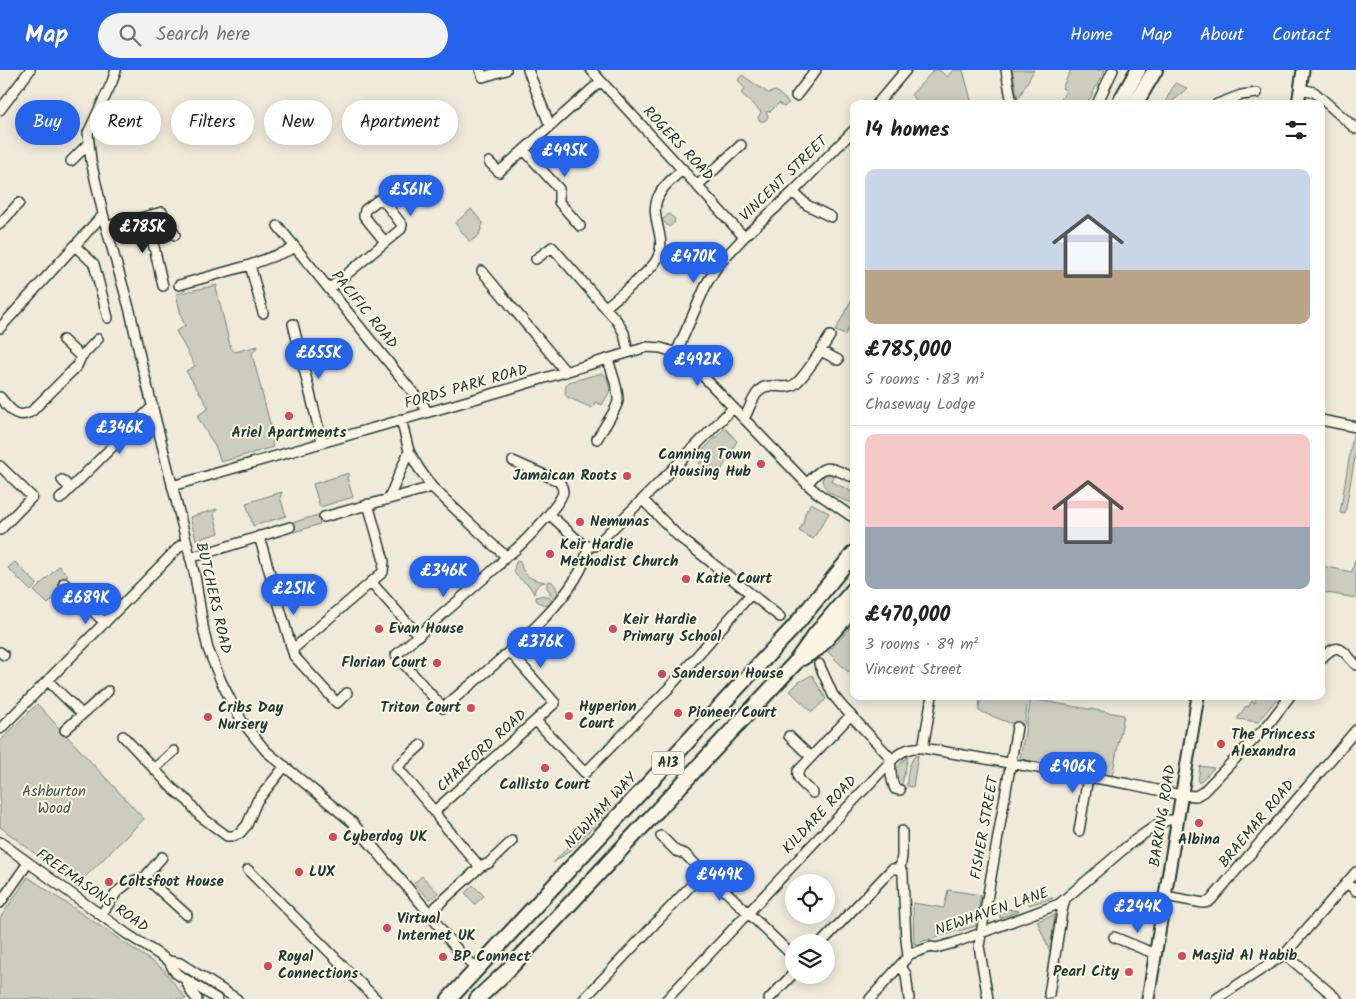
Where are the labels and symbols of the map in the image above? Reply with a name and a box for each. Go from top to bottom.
street label: ROGERS ROAD [637,101,720,187]
street label: VINCENT STREET [734,129,835,228]
pin: £495K [530,136,600,178]
pin: £561K [376,174,446,217]
pin: £785K [108,212,178,254]
pin: £470K [659,242,729,284]
street label: PACIFIC ROAD [325,265,403,355]
pin: £655K [284,338,354,380]
pin: £492K [663,344,733,387]
street label: FORDS PARK ROAD [402,358,531,416]
marker: Ariel Apartments [283,410,295,422]
pin: £346K [85,412,155,455]
place label: Ariel Apartments [232,421,346,445]
place label: Canning Town Housing Hub [658,443,751,484]
marker: Canning Town Housing Hub [755,458,767,470]
place label: Jamaican Roots [513,464,617,488]
marker: Jamaican Roots [621,470,633,482]
place label: Nemunas [590,510,649,534]
marker: Nemunas [574,516,586,528]
place label: Keir Hardie Methodist Church [560,533,678,574]
street label: BUTCHERS ROAD [189,540,238,656]
marker: Keir Hardie Methodist Church [544,548,556,560]
pin: £346K [409,556,479,598]
place label: Katie Court [696,567,772,591]
marker: Katie Court [680,573,692,585]
pin: £251K [259,574,329,616]
pin: £689K [51,582,121,625]
place label: Keir Hardie Primary School [623,608,721,649]
place label: Evan House [389,617,464,641]
marker: Evan House [373,623,385,635]
marker: Keir Hardie Primary School [607,623,619,635]
pin: £376K [506,626,576,669]
place label: Florian Court [341,651,427,675]
marker: Florian Court [431,657,443,669]
place label: Sanderson House [672,662,784,686]
marker: Sanderson House [656,668,668,680]
place label: Hyperion Court [579,695,636,736]
place label: Cribs Day Nursery [218,696,284,737]
place label: Triton Court [380,696,461,720]
place label: Pioneer Court [688,701,777,725]
marker: Triton Court [465,702,477,714]
street label: CHARFORD ROAD [431,703,533,798]
marker: Pioneer Court [672,707,684,719]
marker: Hyperion Court [563,710,575,722]
marker: Cribs Day Nursery [202,711,214,723]
place label: The Princess Alexandra [1231,723,1315,764]
marker: The Princess Alexandra [1215,738,1227,750]
road number: A13 [652,751,684,774]
pin: £906K [1038,752,1108,794]
marker: Callisto Court [539,762,551,774]
street label: BARKING ROAD [1143,763,1183,869]
street label: NEWHAM WAY [559,766,644,855]
street label: KILDARE ROAD [777,770,863,860]
place label: Callisto Court [500,773,591,797]
street label: FISHER STREET [964,773,1006,881]
street label: BRAEMAR ROAD [1213,774,1301,873]
park label: Ashburton Wood [22,780,86,821]
marker: Albina [1193,817,1205,829]
place label: Cyberdog UK [343,825,427,849]
place label: Albina [1178,828,1220,852]
marker: Cyberdog UK [327,831,339,843]
street label: FREEMASONS ROAD [31,843,154,939]
place label: LUX [309,860,336,884]
pin: £449K [685,860,755,902]
marker: LUX [293,866,305,878]
place label: Coltsfoot House [119,870,225,894]
marker: Coltsfoot House [103,876,115,888]
street label: NEWHAVEN LANE [932,881,1053,943]
pin: £244K [1103,892,1173,934]
place label: Virtual Internet UK [397,907,476,948]
marker: Virtual Internet UK [381,922,393,934]
place label: Masjid Al Habib [1192,944,1298,968]
place label: Royal Connections [278,945,358,986]
place label: BP Connect [453,945,531,969]
marker: Masjid Al Habib [1176,950,1188,962]
marker: BP Connect [437,951,449,963]
marker: Royal Connections [262,960,274,972]
place label: Pearl City [1053,960,1119,984]
marker: Pearl City [1123,966,1135,978]

